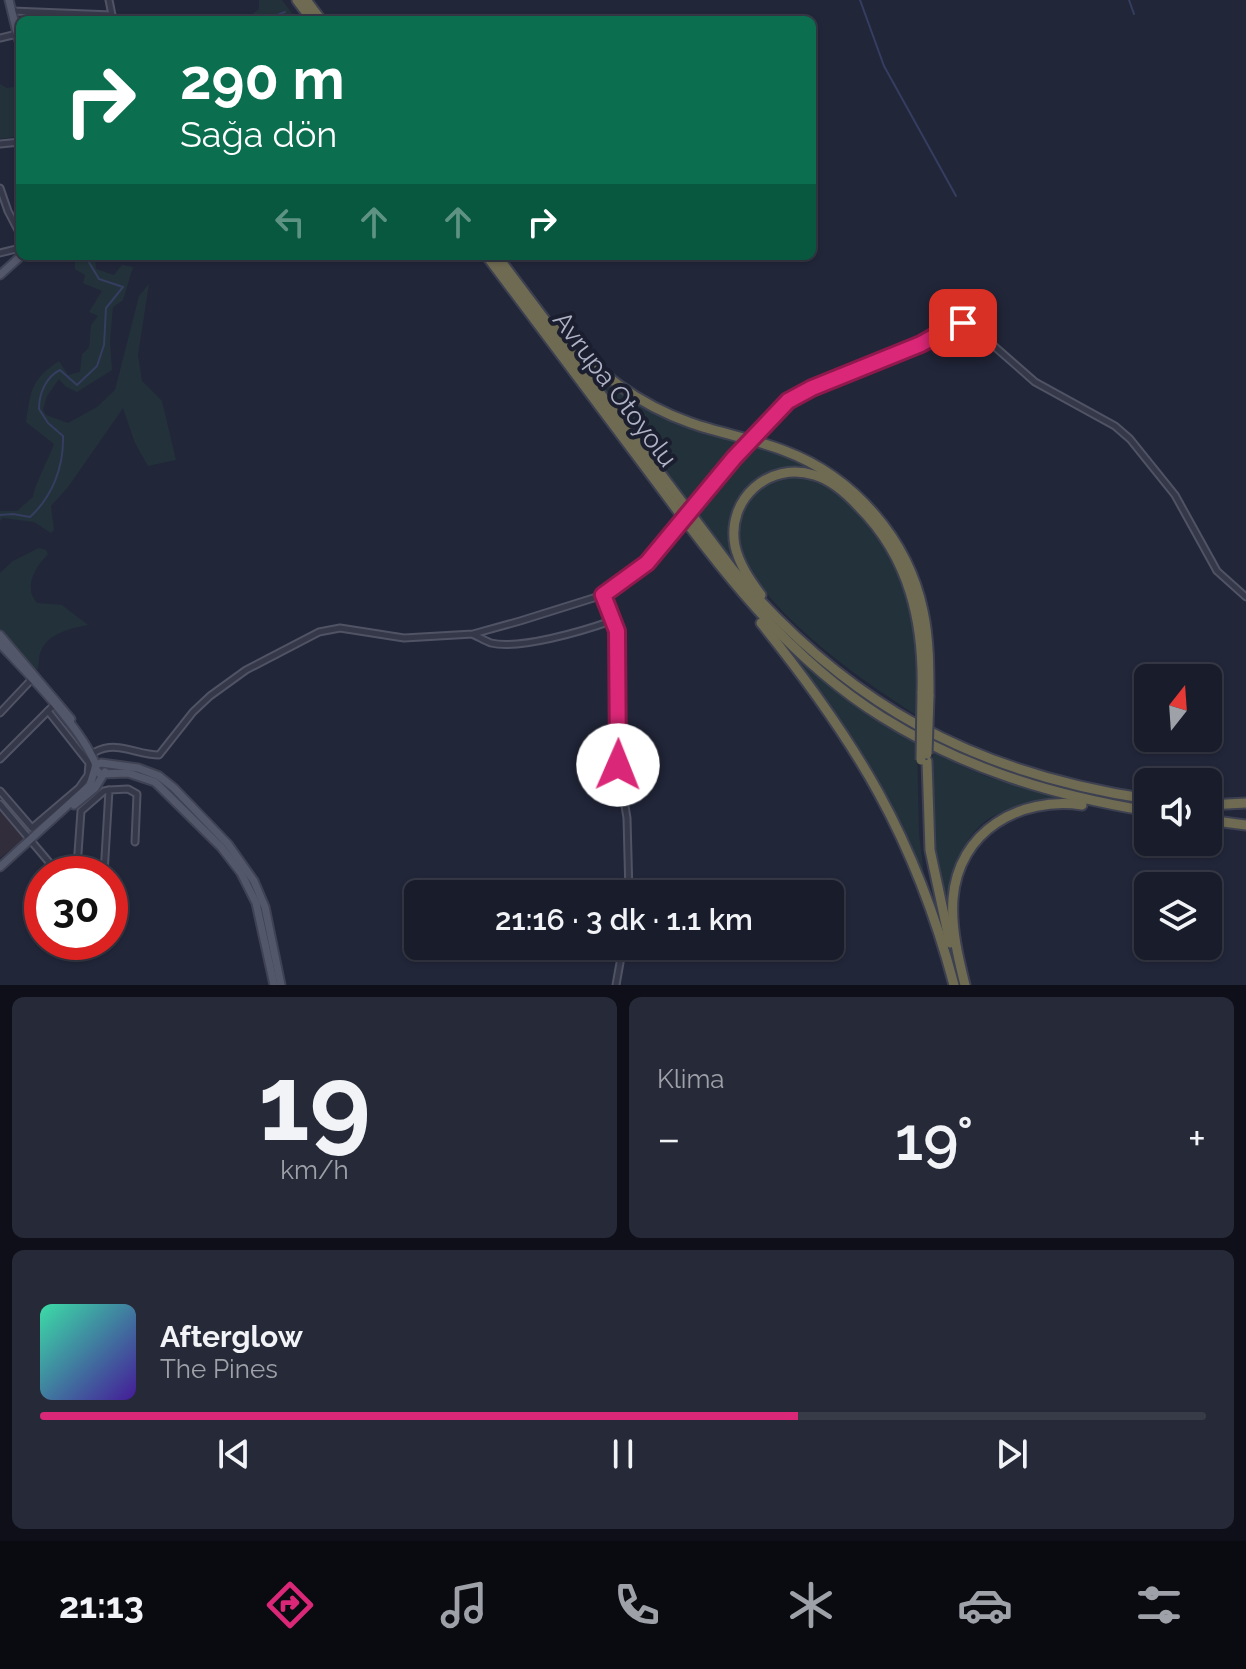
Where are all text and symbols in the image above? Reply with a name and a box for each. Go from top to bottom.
text: 290 m [180,46,345,112]
icon: right [48,48,152,152]
text: Sağa dön [180,113,337,155]
icon: left [268,200,312,244]
icon: ahead [352,200,396,244]
icon: ahead [436,200,480,244]
icon: right [520,200,564,244]
pin [929,289,997,357]
icon: arrive [941,301,985,345]
street label: Avrupa Otoyolu [547,305,683,473]
north arrow [1134,664,1222,752]
map controls [1134,664,1222,960]
position arrow [576,723,660,807]
button: sound [1134,768,1222,856]
speed limit sign: 30 [24,856,128,960]
button: layers [1134,872,1222,960]
text: 21:16 · 3 dk · 1.1 km [495,902,753,937]
text: 19 [258,1042,371,1164]
text: Klima [657,1064,725,1094]
text: 19° [895,1104,973,1174]
text: − [657,1113,681,1164]
text: + [1188,1113,1206,1164]
text: km/h [280,1155,349,1185]
text: Afterglow [160,1319,303,1354]
text: The Pines [160,1354,278,1384]
icon: previous [212,1432,256,1476]
icon: pause [601,1432,645,1476]
icon: next [990,1432,1034,1476]
icon: directions [262,1577,318,1633]
icon: music [436,1577,492,1633]
icon: phone [609,1577,665,1633]
icon: climate [783,1577,839,1633]
icon: car [957,1577,1013,1633]
icon: filters [1131,1577,1187,1633]
text: 21:13 [59,1584,144,1626]

